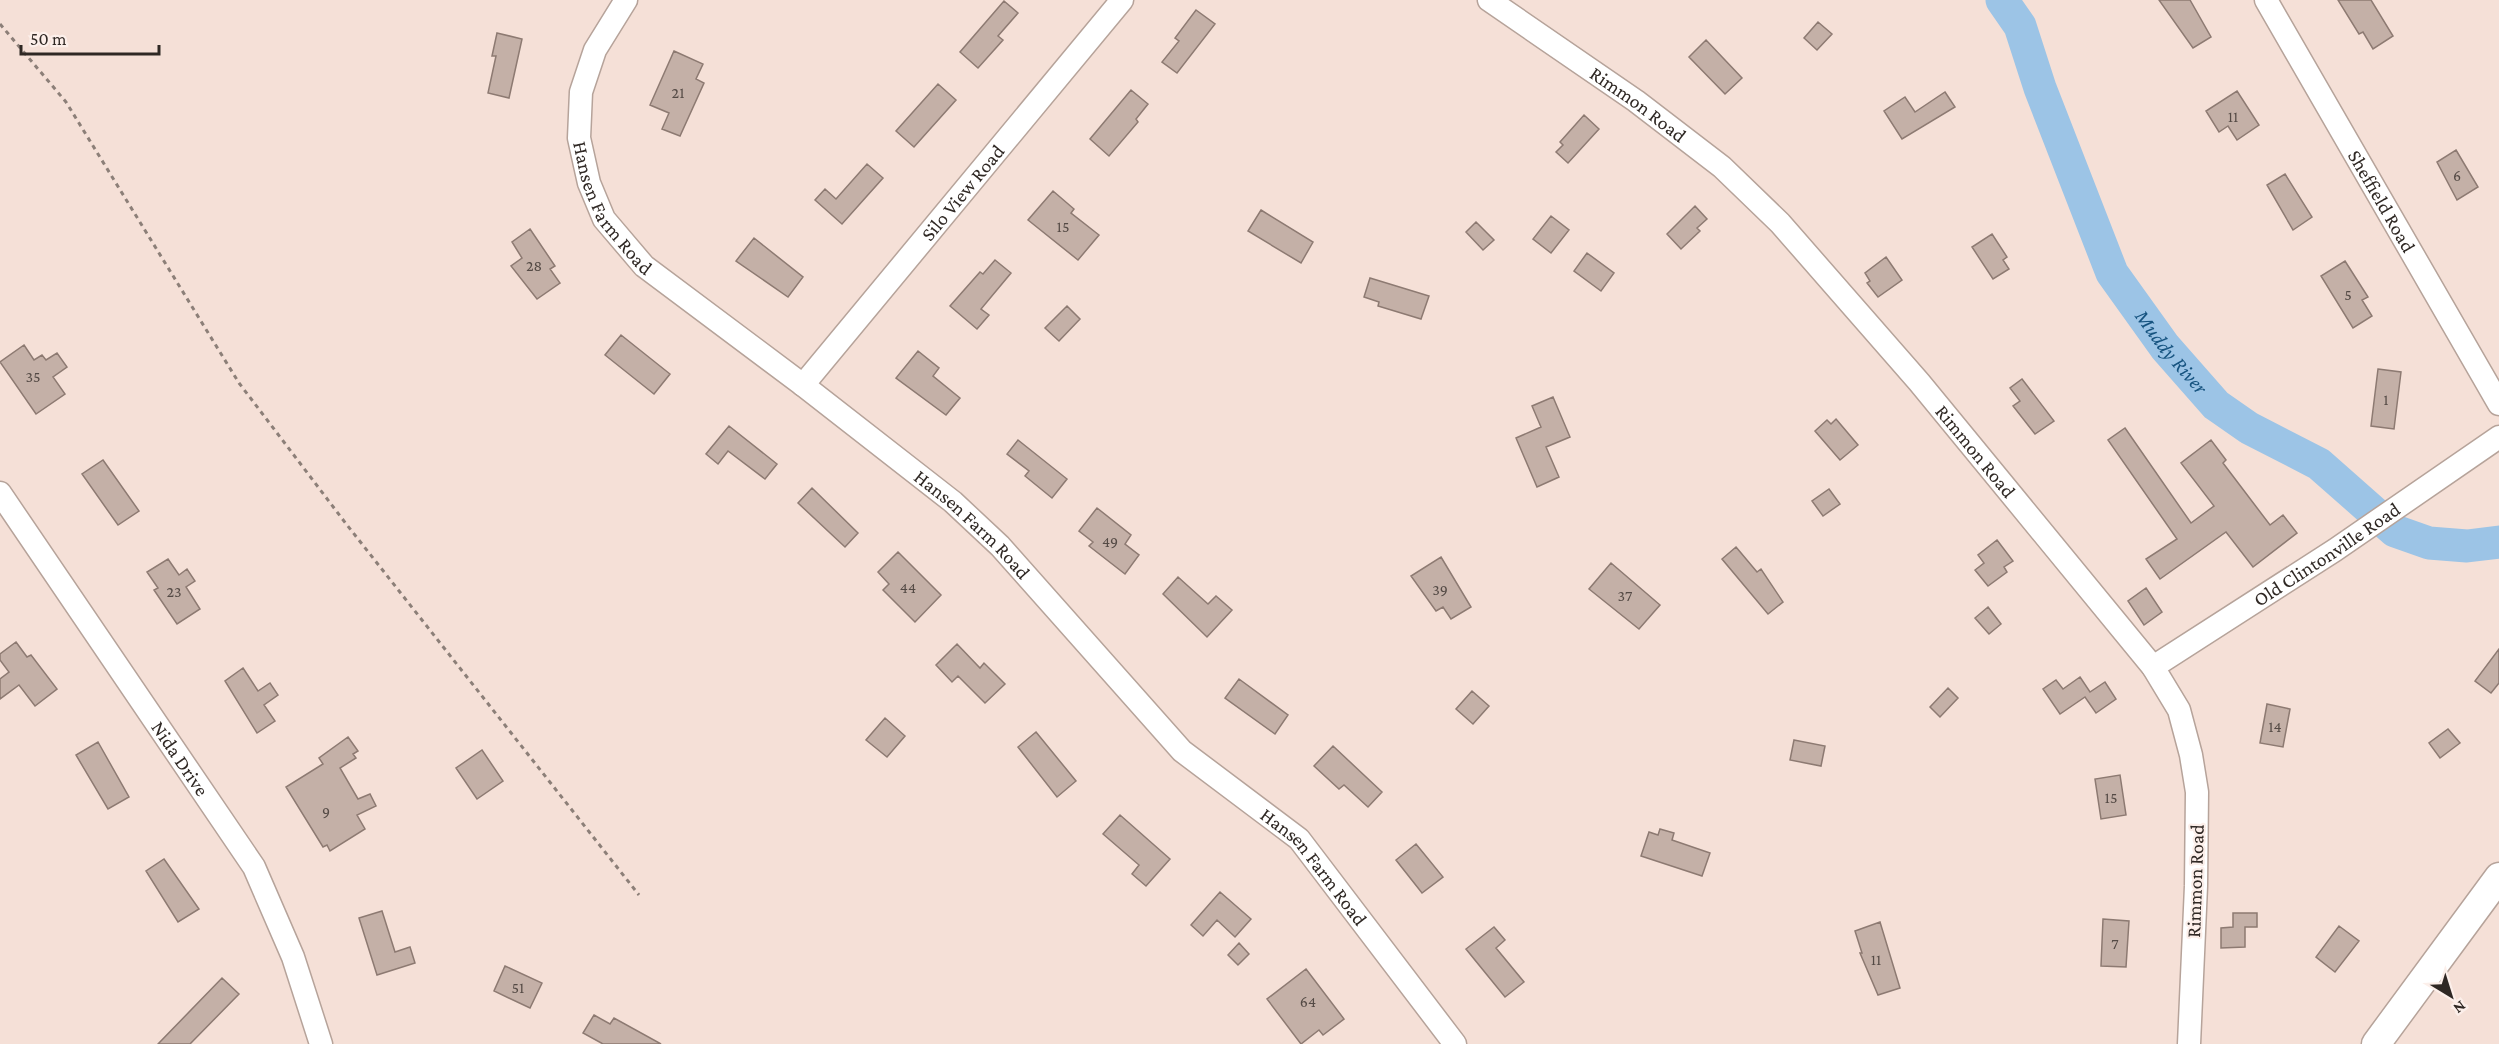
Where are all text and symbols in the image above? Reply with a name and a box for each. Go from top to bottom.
scale bar [21,18,159,56]
text: 50 m [30,29,67,49]
street label: Rimmon Road [1586,62,1691,147]
house number: 21 [672,84,684,101]
house number: 11 [2228,108,2238,125]
street label: Hansen Farm Road [569,139,657,279]
street label: Silo View Road [917,140,1009,245]
street label: Sheffield Road [2344,146,2420,256]
house number: 6 [2453,167,2461,184]
house number: 15 [1057,218,1069,235]
house number: 28 [526,257,542,274]
house number: 5 [2344,286,2352,303]
water label: Muddy River [2130,304,2213,399]
house number: 35 [25,368,41,385]
house number: 1 [2383,391,2389,408]
street label: Rimmon Road [1931,400,2021,502]
street label: Hansen Farm Road [910,465,1035,584]
street label: Old Clintonville Road [2249,497,2404,611]
house number: 49 [1102,533,1118,550]
house number: 44 [900,579,916,596]
house number: 39 [1432,581,1448,598]
house number: 23 [166,583,182,600]
house number: 37 [1618,587,1633,604]
street label: Nida Drive [147,717,214,800]
house number: 14 [2268,718,2282,735]
house number: 15 [2105,789,2117,806]
house number: 9 [322,803,330,820]
street label: Hansen Farm Road [1256,803,1372,930]
street label: Rimmon Road [2182,823,2208,938]
house number: 7 [2111,935,2119,952]
house number: 11 [1871,951,1881,968]
north arrow [2421,966,2481,1026]
house number: 51 [512,979,524,996]
house number: 64 [1300,993,1316,1010]
text: N [2450,997,2469,1018]

